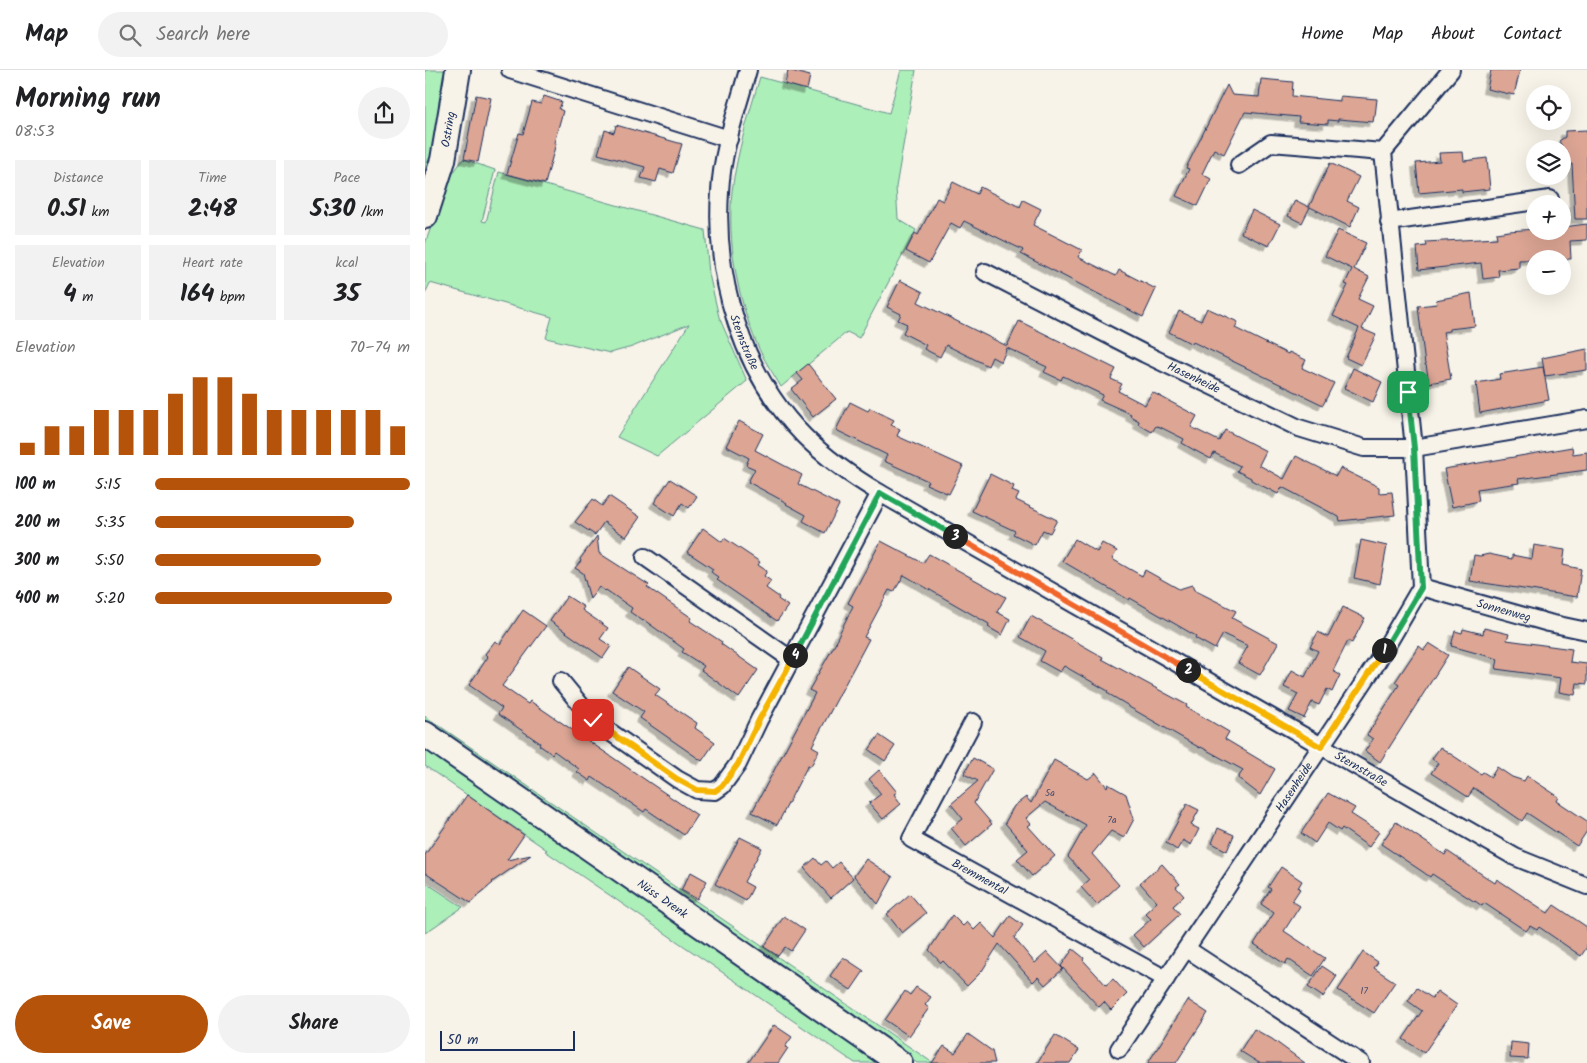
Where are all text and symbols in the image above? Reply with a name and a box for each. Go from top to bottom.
search box [98,12,448,57]
text: Map [25,15,68,54]
text: Search here [156,20,250,50]
text: Home [1301,20,1344,49]
text: Map [1372,20,1403,49]
text: About [1431,20,1475,49]
text: Contact [1503,20,1562,49]
icon: search [116,21,144,49]
text: Morning run [15,77,161,122]
map controls [1526,85,1571,295]
button: locate [1526,85,1571,130]
button: share [358,87,410,139]
street label: Ostring [436,110,461,149]
text: 08:53 [15,119,54,144]
button: layers [1526,140,1571,185]
text: Distance [53,167,103,189]
text: Time [198,167,227,189]
text: Pace [333,167,360,189]
text: 0.51 [47,189,86,229]
text: 2:48 [188,189,237,229]
text: 5:30 [310,189,355,229]
button: + [1526,195,1571,240]
text: km [86,201,109,223]
text: /km [355,201,384,223]
button: − [1526,250,1571,295]
text: Elevation [52,252,105,274]
text: Heart rate [182,252,243,274]
text: kcal [335,252,358,274]
text: 4 [63,274,77,314]
text: 164 [180,274,214,314]
text: 35 [334,274,360,314]
text: m [77,286,93,308]
text: bpm [214,286,245,308]
street label: Sternstraße [724,312,764,374]
text: Elevation [15,335,76,360]
text: 70–74 m [350,335,410,360]
street label: Hasenheide [1164,357,1224,399]
pin [1387,371,1429,413]
icon: arrive [1394,378,1422,406]
text: 100 m [15,472,56,497]
text: 5:15 [95,472,121,497]
text: 200 m [15,510,60,535]
text: 5:35 [95,510,125,535]
pin: 3 [943,524,967,548]
text: 3 [952,525,959,547]
text: 300 m [15,548,59,573]
text: 5:50 [95,548,124,573]
text: 400 m [15,586,59,611]
text: 5:20 [95,586,125,611]
street label: Sonnenweg [1474,594,1533,628]
pin: 1 [1371,638,1397,662]
text: 1 [1382,639,1387,661]
pin: 4 [783,642,807,668]
text: 4 [792,644,799,666]
pin: 2 [1175,658,1201,682]
text: 2 [1184,659,1193,681]
pin [572,699,614,741]
icon: check [579,706,607,734]
street label: Sternstraße [1331,746,1392,792]
street label: Hasenheide [1271,758,1318,816]
house number: 5a [1045,785,1055,801]
house number: 7a [1107,812,1117,828]
street label: Bremmental [948,854,1011,900]
street label: Nüss Drenk [633,875,692,924]
house number: 17 [1360,983,1368,999]
button: Save [15,995,208,1053]
button: Share [218,995,410,1053]
scale bar [440,1028,575,1051]
text: 50 m [447,1029,478,1051]

